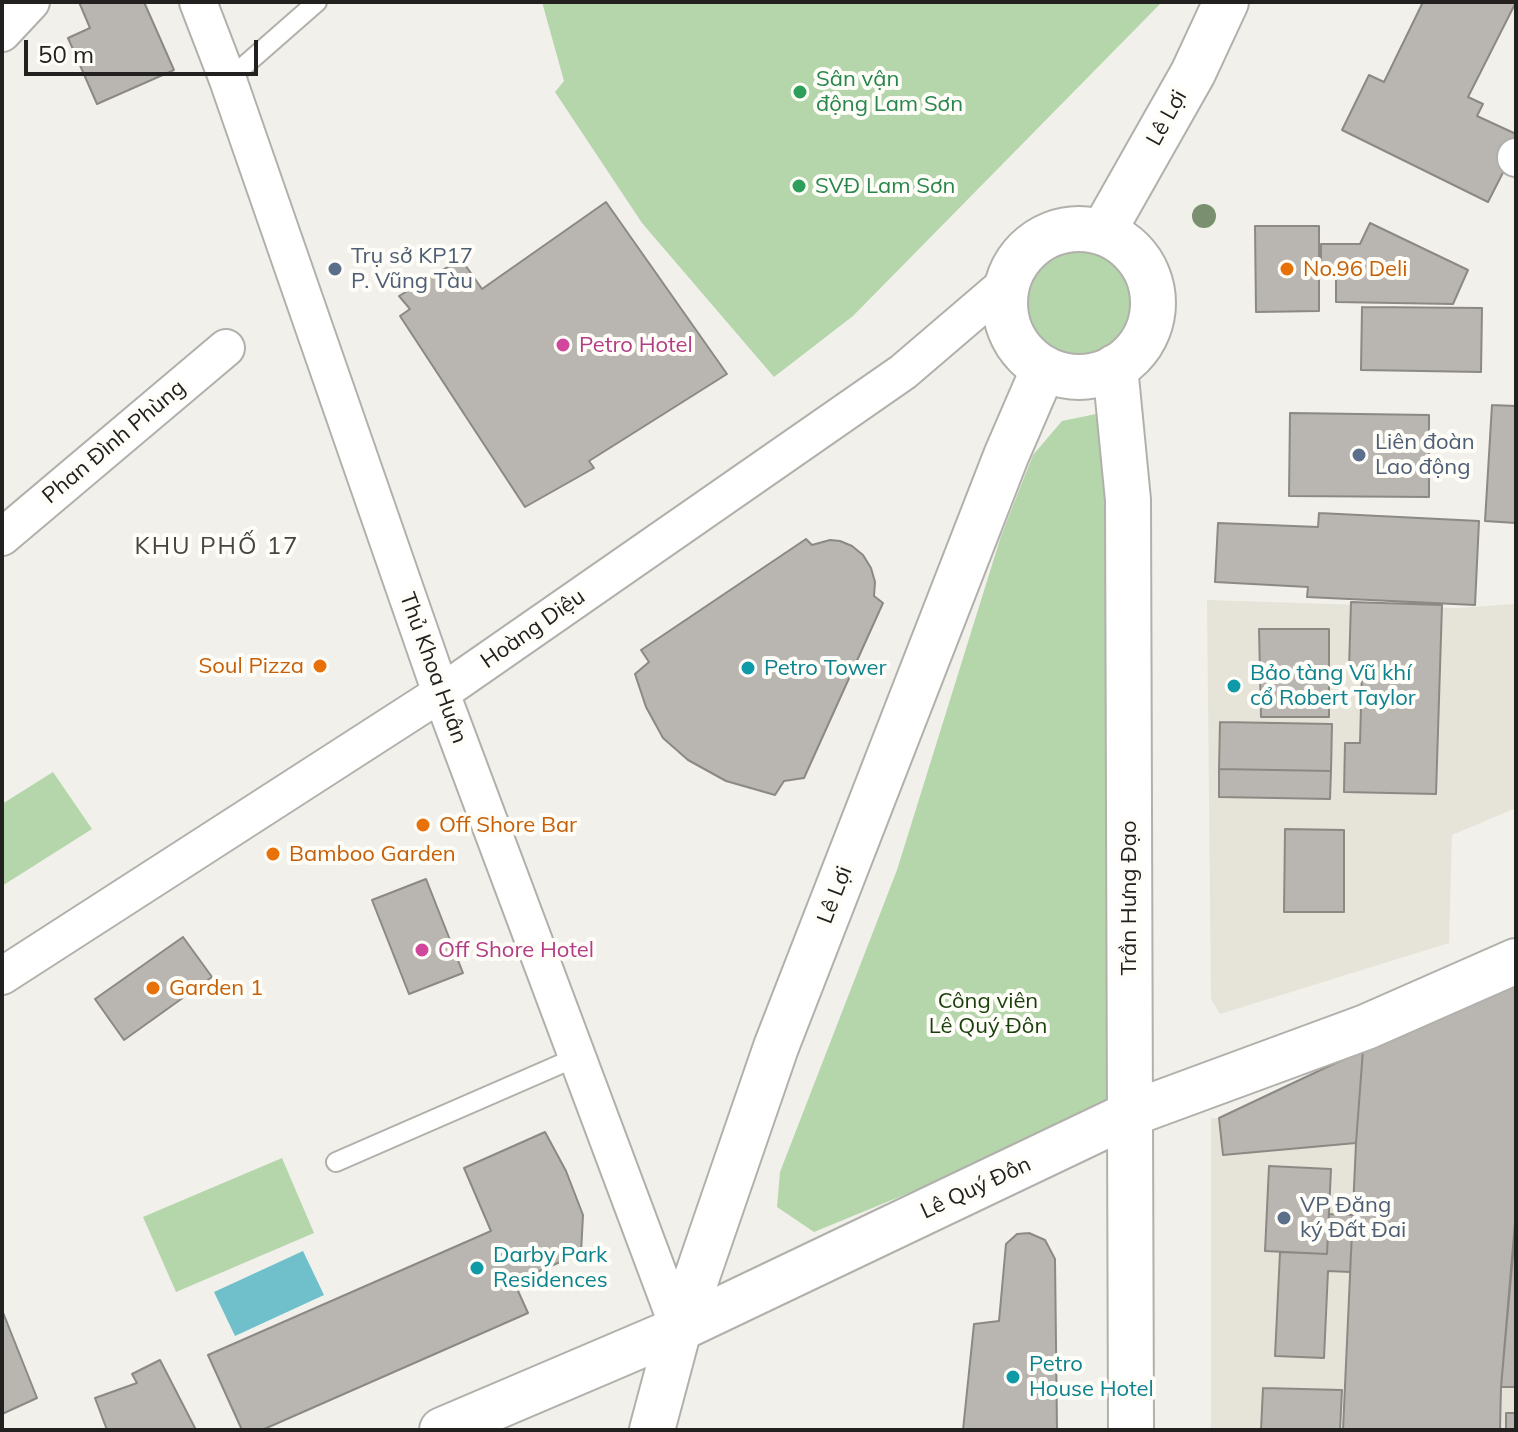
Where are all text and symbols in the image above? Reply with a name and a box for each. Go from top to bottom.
scale bar [28,24,262,74]
text: 50 m [38,39,94,69]
place label: Sân vận động Lam Sơn [816,66,963,118]
marker: Sân vận động Lam Sơn [791,83,809,101]
street label: Lê Lợi [1141,86,1193,150]
place label: SVĐ Lam Sơn [815,173,955,199]
marker: SVĐ Lam Sơn [790,177,808,195]
place label: Trụ sở KP17 P. Vũng Tàu [351,243,473,294]
place label: No.96 Deli [1303,256,1408,282]
marker: Trụ sở KP17 P. Vũng Tàu [326,260,344,278]
marker: No.96 Deli [1278,260,1296,278]
place label: Petro Hotel [579,332,693,358]
marker: Petro Hotel [554,336,572,354]
street label: Phan Đình Phùng [37,375,191,509]
place label: Liên đoàn Lao động [1375,429,1475,480]
marker: Liên đoàn Lao động [1350,446,1368,464]
district label: KHU PHỐ 17 [135,533,299,561]
street label: Hoàng Diệu [476,584,590,674]
street label: Thủ Khoa Huân [393,589,473,747]
place label: Soul Pizza [199,653,304,679]
place label: Petro Tower [764,655,887,681]
marker: Soul Pizza [311,657,329,675]
marker: Petro Tower [739,659,757,677]
place label: Bảo tàng Vũ khí cổ Robert Taylor [1250,660,1416,712]
marker: Bảo tàng Vũ khí cổ Robert Taylor [1225,677,1243,695]
place label: Off Shore Bar [439,812,577,838]
marker: Off Shore Bar [414,816,432,834]
street label: Trần Hưng Đạo [1116,820,1142,976]
place label: Bamboo Garden [289,841,456,867]
marker: Bamboo Garden [264,845,282,863]
street label: Lê Lợi [812,863,858,927]
place label: Off Shore Hotel [438,937,594,963]
marker: Off Shore Hotel [413,941,431,959]
place label: Garden 1 [169,975,263,1001]
marker: Garden 1 [144,979,162,997]
park label: Công viên Lê Quý Đôn [929,988,1047,1040]
street label: Lê Quý Đôn [917,1151,1035,1225]
place label: VP Đăng ký Đất Đai [1300,1192,1406,1244]
marker: VP Đăng ký Đất Đai [1275,1209,1293,1227]
place label: Darby Park Residences [493,1242,608,1294]
marker: Darby Park Residences [468,1259,486,1277]
place label: Petro House Hotel [1029,1351,1154,1402]
marker: Petro House Hotel [1004,1368,1022,1386]

